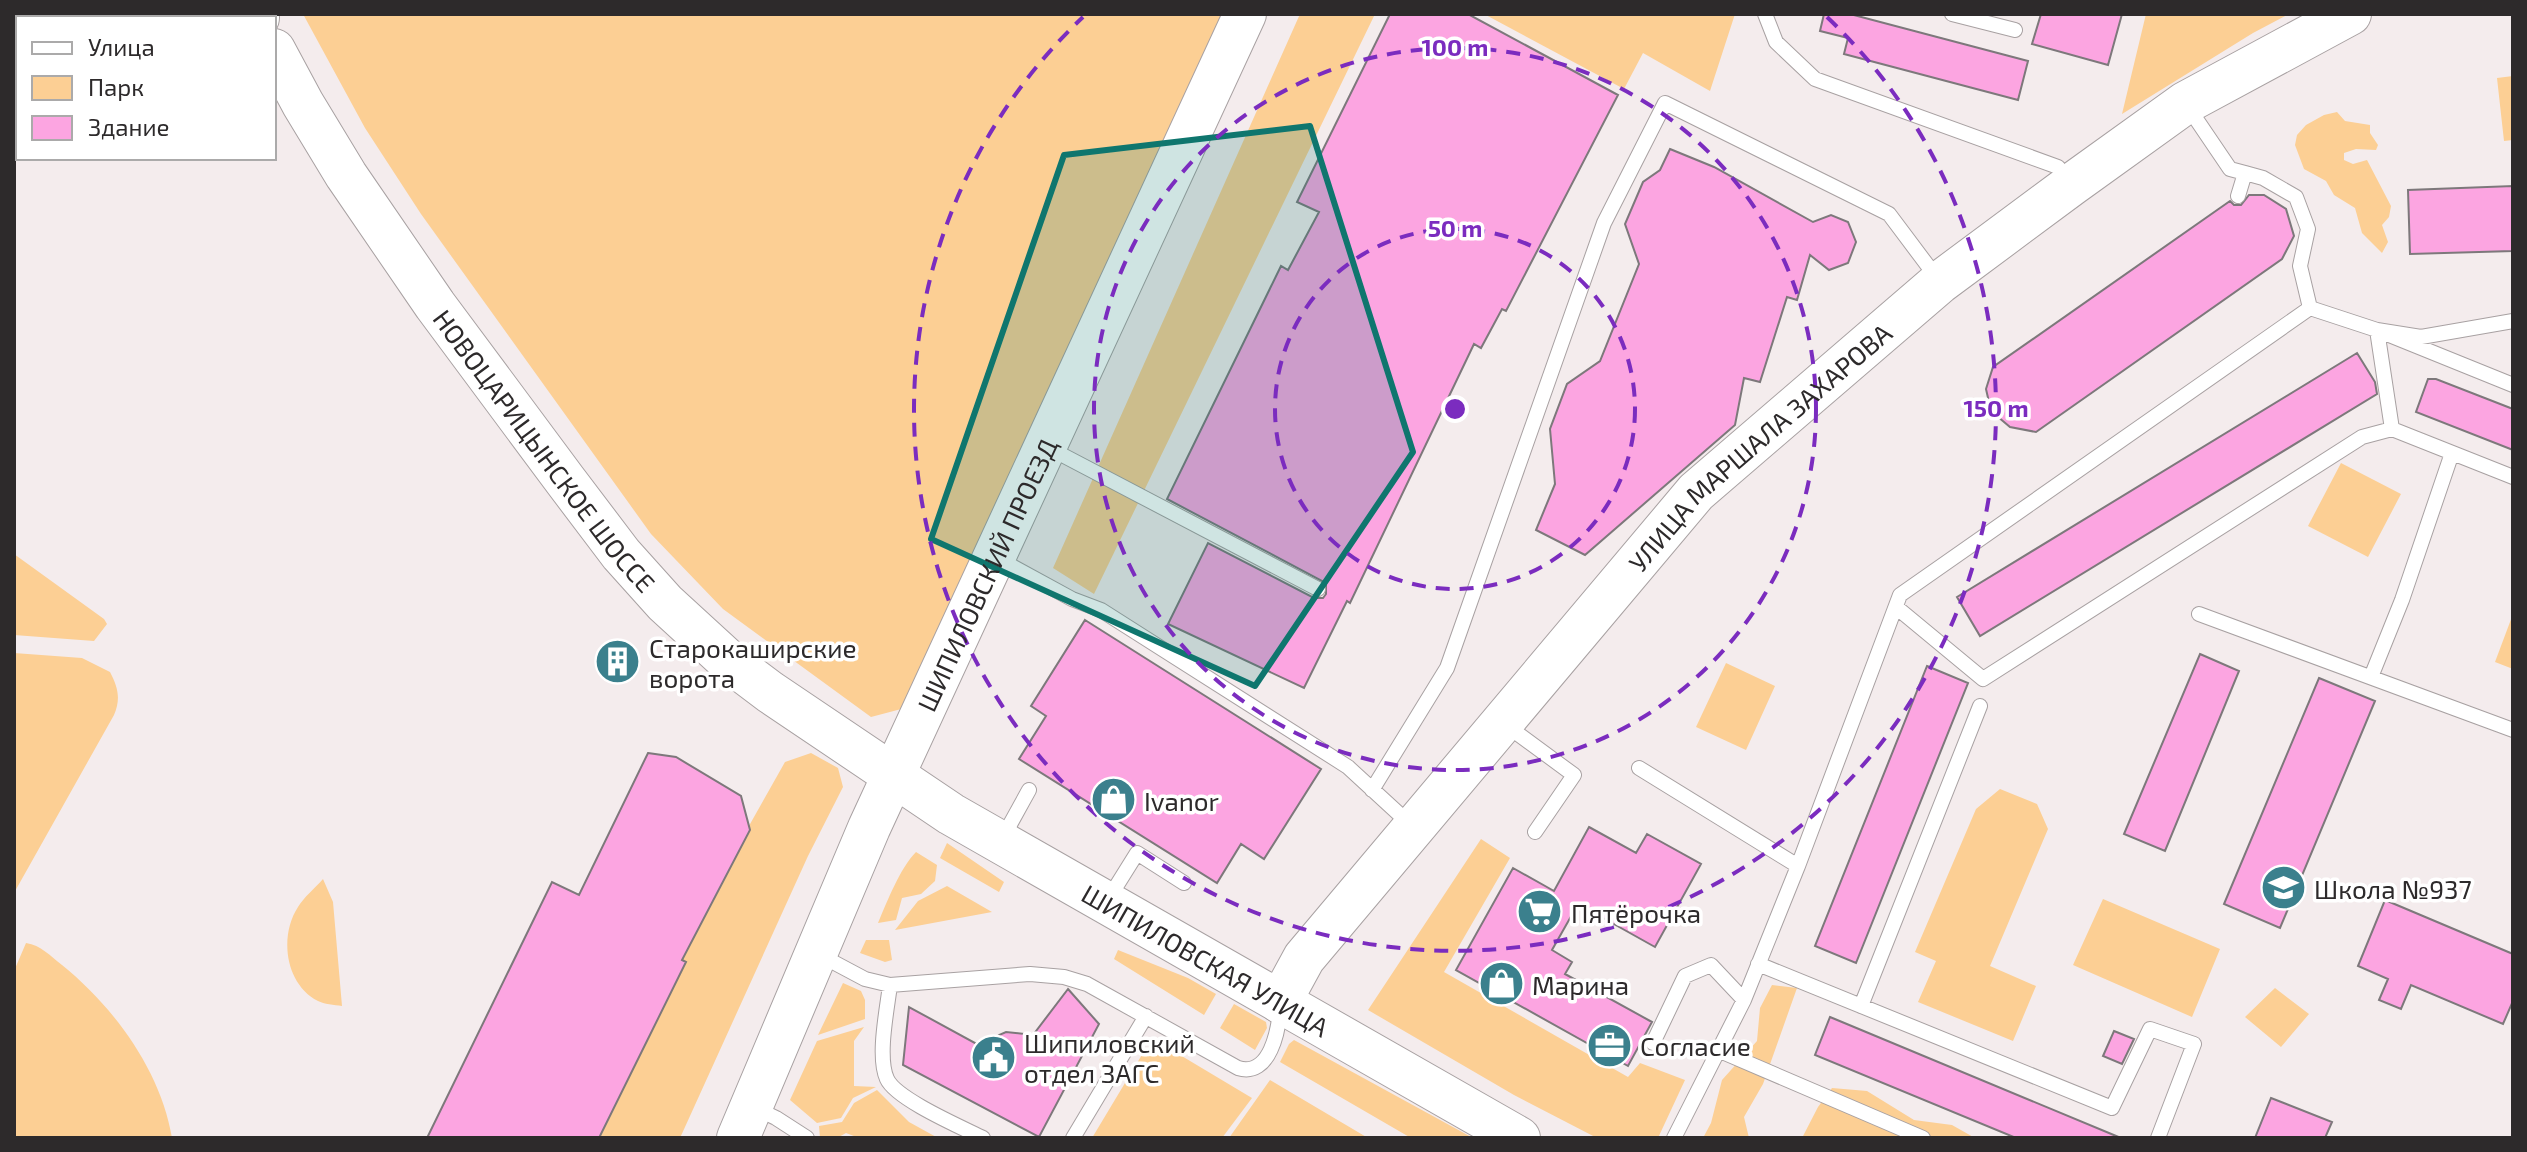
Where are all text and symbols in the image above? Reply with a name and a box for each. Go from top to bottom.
legend [16,16,276,160]
text: Улица [88,32,155,61]
text: 100 m [1422,32,1488,61]
text: Парк [88,72,144,101]
text: Здание [88,112,170,141]
text: 50 m [1428,213,1482,242]
street label: НОВОЦАРИЦЫНСКОЕ ШОССЕ [428,303,662,598]
street label: УЛИЦА МАРШАЛА ЗАХАРОВА [1621,316,1897,577]
text: 150 m [1963,393,2029,422]
centre of rings [1441,395,1469,423]
street label: ШИПИЛОВСКИЙ ПРОЕЗД [910,433,1063,716]
place label: Старокаширские ворота [649,632,857,693]
building icon: Старокаширские ворота [594,638,642,686]
shop icon: Ivanor [1089,776,1137,824]
place label: Ivanor [1144,785,1219,816]
school or university icon: Школа №937 [2259,864,2307,912]
place label: Школа №937 [2314,873,2472,904]
street label: ШИПИЛОВСКАЯ УЛИЦА [1077,877,1335,1042]
supermarket icon: Пятёрочка [1516,888,1564,936]
place label: Пятёрочка [1571,897,1701,928]
shop icon: Марина [1477,960,1525,1008]
place label: Марина [1532,969,1629,1000]
office icon: Согласие [1585,1021,1633,1069]
place label: Шипиловский отдел ЗАГС [1024,1027,1195,1088]
place label: Согласие [1640,1030,1751,1061]
public building icon: Шипиловский отдел ЗАГС [969,1033,1017,1081]

